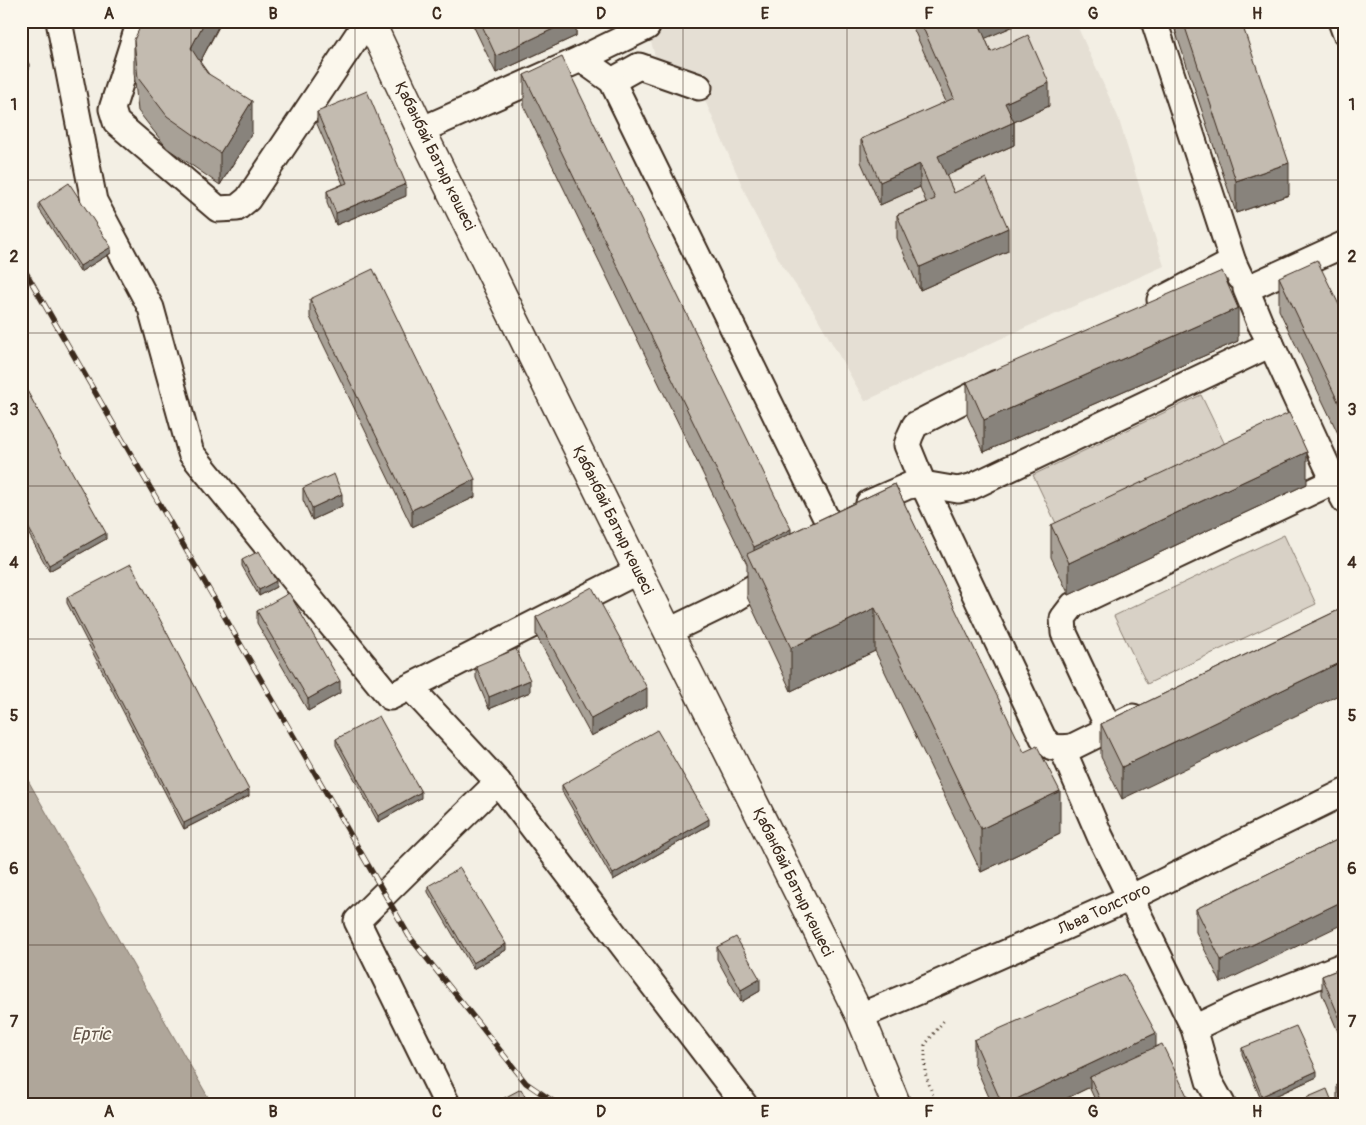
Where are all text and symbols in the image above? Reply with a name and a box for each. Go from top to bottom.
text: A [104,4,115,24]
text: B [268,4,278,24]
text: C [432,4,442,24]
text: D [596,4,606,24]
text: E [761,4,770,24]
text: F [924,4,934,24]
text: G [1088,4,1099,24]
text: H [1252,4,1262,24]
street label: Қабанбай Батыр көшесі [390,78,480,234]
text: 1 [11,95,17,115]
text: 1 [1349,95,1355,115]
text: 2 [10,247,19,267]
text: 2 [1348,247,1357,267]
text: 3 [10,400,19,420]
text: 3 [1348,400,1357,420]
street label: Қабанбай Батыр көшесі [568,442,658,598]
text: 4 [9,553,19,573]
text: 4 [1347,553,1357,573]
text: 5 [10,706,19,726]
text: 5 [1348,706,1357,726]
street label: Қабанбай Батыр көшесі [748,804,838,960]
text: 6 [9,859,19,879]
text: 6 [1347,859,1357,879]
street label: Льва Толстого [1054,879,1154,940]
text: 7 [10,1012,19,1032]
text: 7 [1348,1012,1357,1032]
water label: Ертіс [71,1023,111,1046]
text: A [104,1102,115,1122]
text: B [268,1102,278,1122]
text: C [432,1102,442,1122]
text: D [596,1102,606,1122]
text: E [761,1102,770,1122]
text: F [924,1102,934,1122]
text: G [1088,1102,1099,1122]
text: H [1252,1102,1262,1122]

